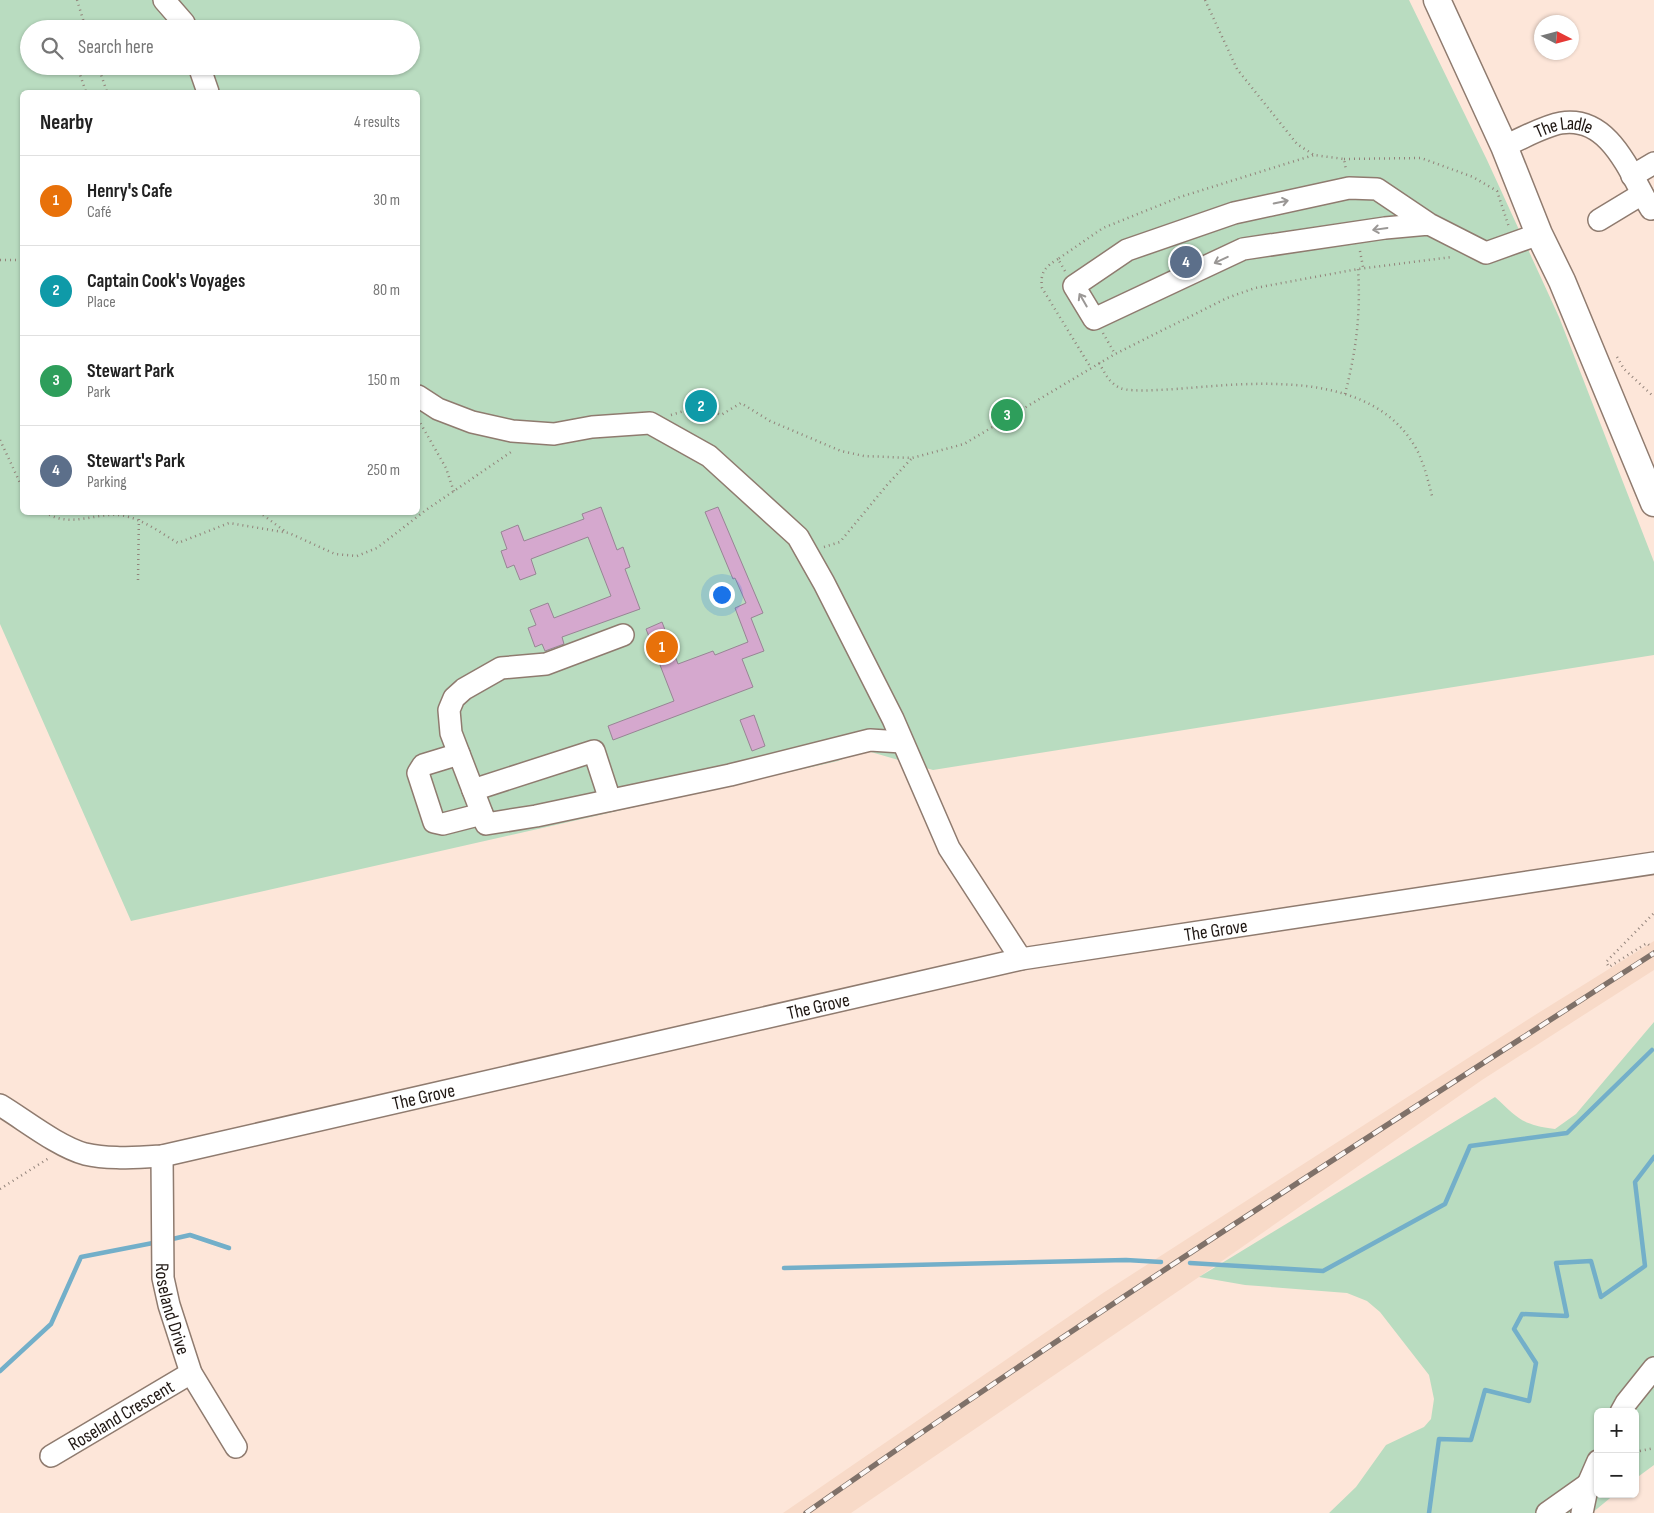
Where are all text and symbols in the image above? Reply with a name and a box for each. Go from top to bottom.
north arrow [1534,15,1579,60]
search box [20,20,420,75]
icon: search [38,34,66,62]
text: Search here [78,36,154,59]
text: Nearby [40,110,93,135]
street label: The Ladle [1531,112,1596,144]
text: 4 results [354,113,400,132]
text: Henry's Cafe [87,180,172,203]
text: 1 [53,191,59,210]
text: 30 m [373,191,400,210]
one-way arrow [1273,197,1289,206]
text: Café [87,203,111,222]
one-way arrow [1372,224,1388,234]
pin: 4 [1170,243,1202,281]
one-way arrow [1214,255,1229,265]
text: Captain Cook's Voyages [87,270,245,293]
text: 2 [52,281,60,300]
text: 80 m [373,281,400,300]
text: Place [87,293,116,312]
one-way arrow [1078,293,1088,308]
text: Stewart Park [87,360,174,383]
text: 3 [52,371,60,390]
text: 150 m [368,371,400,390]
text: Park [87,383,110,402]
pin: 2 [685,387,717,425]
pin: 3 [991,396,1023,434]
text: Stewart's Park [87,450,185,473]
text: 4 [52,461,60,480]
text: 250 m [367,461,400,480]
text: Parking [87,473,127,492]
your location [709,582,735,608]
pin: 1 [646,628,678,666]
street label: The Grove [1183,915,1249,947]
street label: The Grove [785,989,852,1025]
street label: The Grove [390,1079,457,1116]
street label: Roseland Drive [150,1263,194,1358]
street label: Roseland Crescent [64,1376,179,1456]
map controls [1594,1408,1639,1498]
button: + [1594,1408,1639,1453]
button: − [1594,1453,1639,1498]

